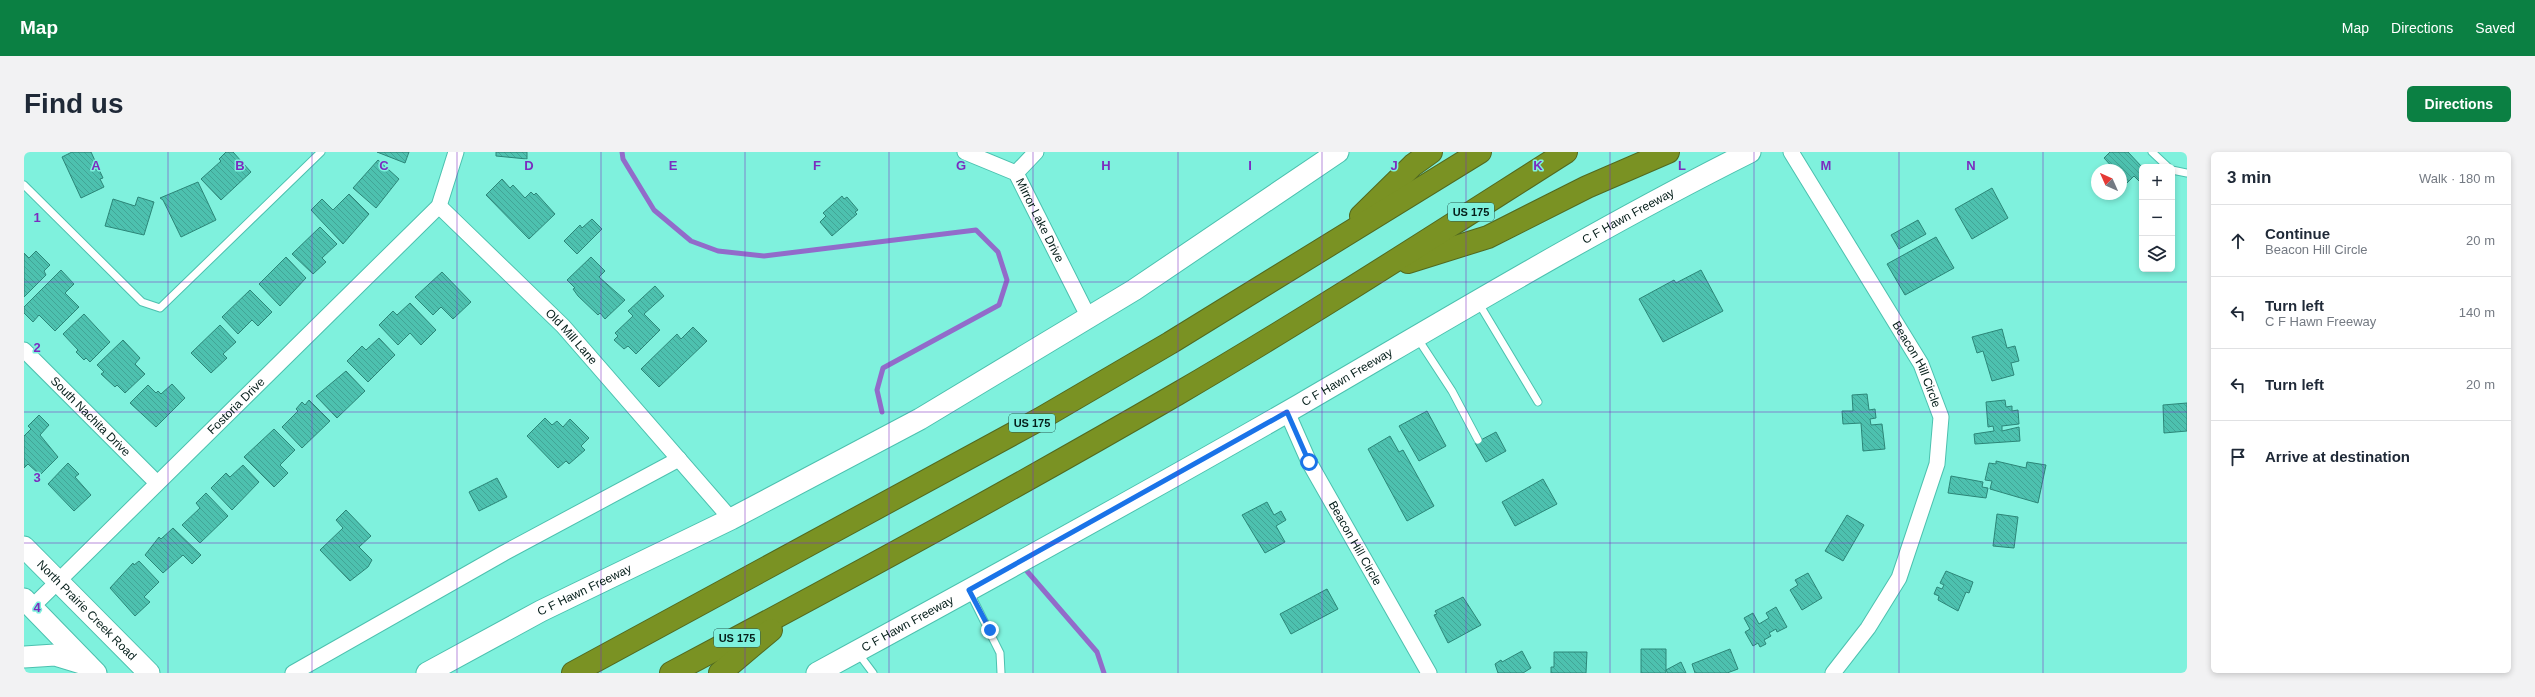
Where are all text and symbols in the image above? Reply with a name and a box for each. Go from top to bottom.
text: Map [20,17,58,38]
text: Map [2342,20,2369,36]
text: Directions [2391,20,2453,36]
text: Saved [2475,20,2515,36]
button: Directions [2407,86,2511,122]
text: Find us [24,88,124,119]
text: A [91,158,101,173]
text: B [235,158,245,173]
text: C [379,158,389,173]
text: D [524,158,534,173]
text: E [669,158,678,173]
text: F [813,158,821,173]
text: G [956,158,966,173]
text: H [1101,158,1111,173]
text: I [1248,158,1252,173]
text: J [1390,158,1398,173]
text: K [1533,158,1543,173]
text: L [1678,158,1686,173]
text: M [1821,158,1831,173]
text: N [1966,158,1976,173]
north arrow [2091,164,2127,200]
map controls [2139,164,2175,272]
button: + [2139,164,2175,200]
text: 3 min [2227,168,2271,187]
text: Walk · 180 m [2419,171,2495,186]
street label: Mirror Lake Drive [1013,176,1067,265]
street label: C F Hawn Freeway [1580,185,1677,247]
button: − [2139,200,2175,236]
road number: US 175 [1448,203,1494,221]
text: 1 [33,210,41,225]
text: Continue [2265,225,2330,242]
icon: ahead [2227,230,2249,252]
text: 20 m [2466,233,2495,248]
button: layers [2139,236,2175,272]
text: Beacon Hill Circle [2265,242,2368,257]
text: Turn left [2265,297,2324,314]
icon: left [2227,302,2249,324]
text: 140 m [2459,305,2495,320]
street label: Old Mill Lane [543,306,600,367]
text: C F Hawn Freeway [2265,314,2376,329]
street label: Beacon Hill Circle [1889,318,1944,410]
text: 2 [33,340,41,355]
street label: C F Hawn Freeway [1299,345,1395,409]
street label: South Nachita Drive [48,374,133,459]
icon: left [2227,374,2249,396]
street label: Fostoria Drive [204,375,268,437]
text: Turn left [2265,376,2324,393]
text: 20 m [2466,377,2495,392]
road number: US 175 [1009,414,1055,432]
icon: arrive [2227,446,2249,468]
text: Arrive at destination [2265,448,2410,465]
route start [1300,453,1318,471]
text: 3 [33,470,41,485]
street label: Beacon Hill Circle [1326,498,1385,588]
street label: North Prairie Creek Road [34,557,139,663]
street label: C F Hawn Freeway [535,561,634,619]
street label: C F Hawn Freeway [859,593,956,655]
text: 4 [33,600,41,615]
route end [981,621,999,639]
road number: US 175 [714,629,760,647]

